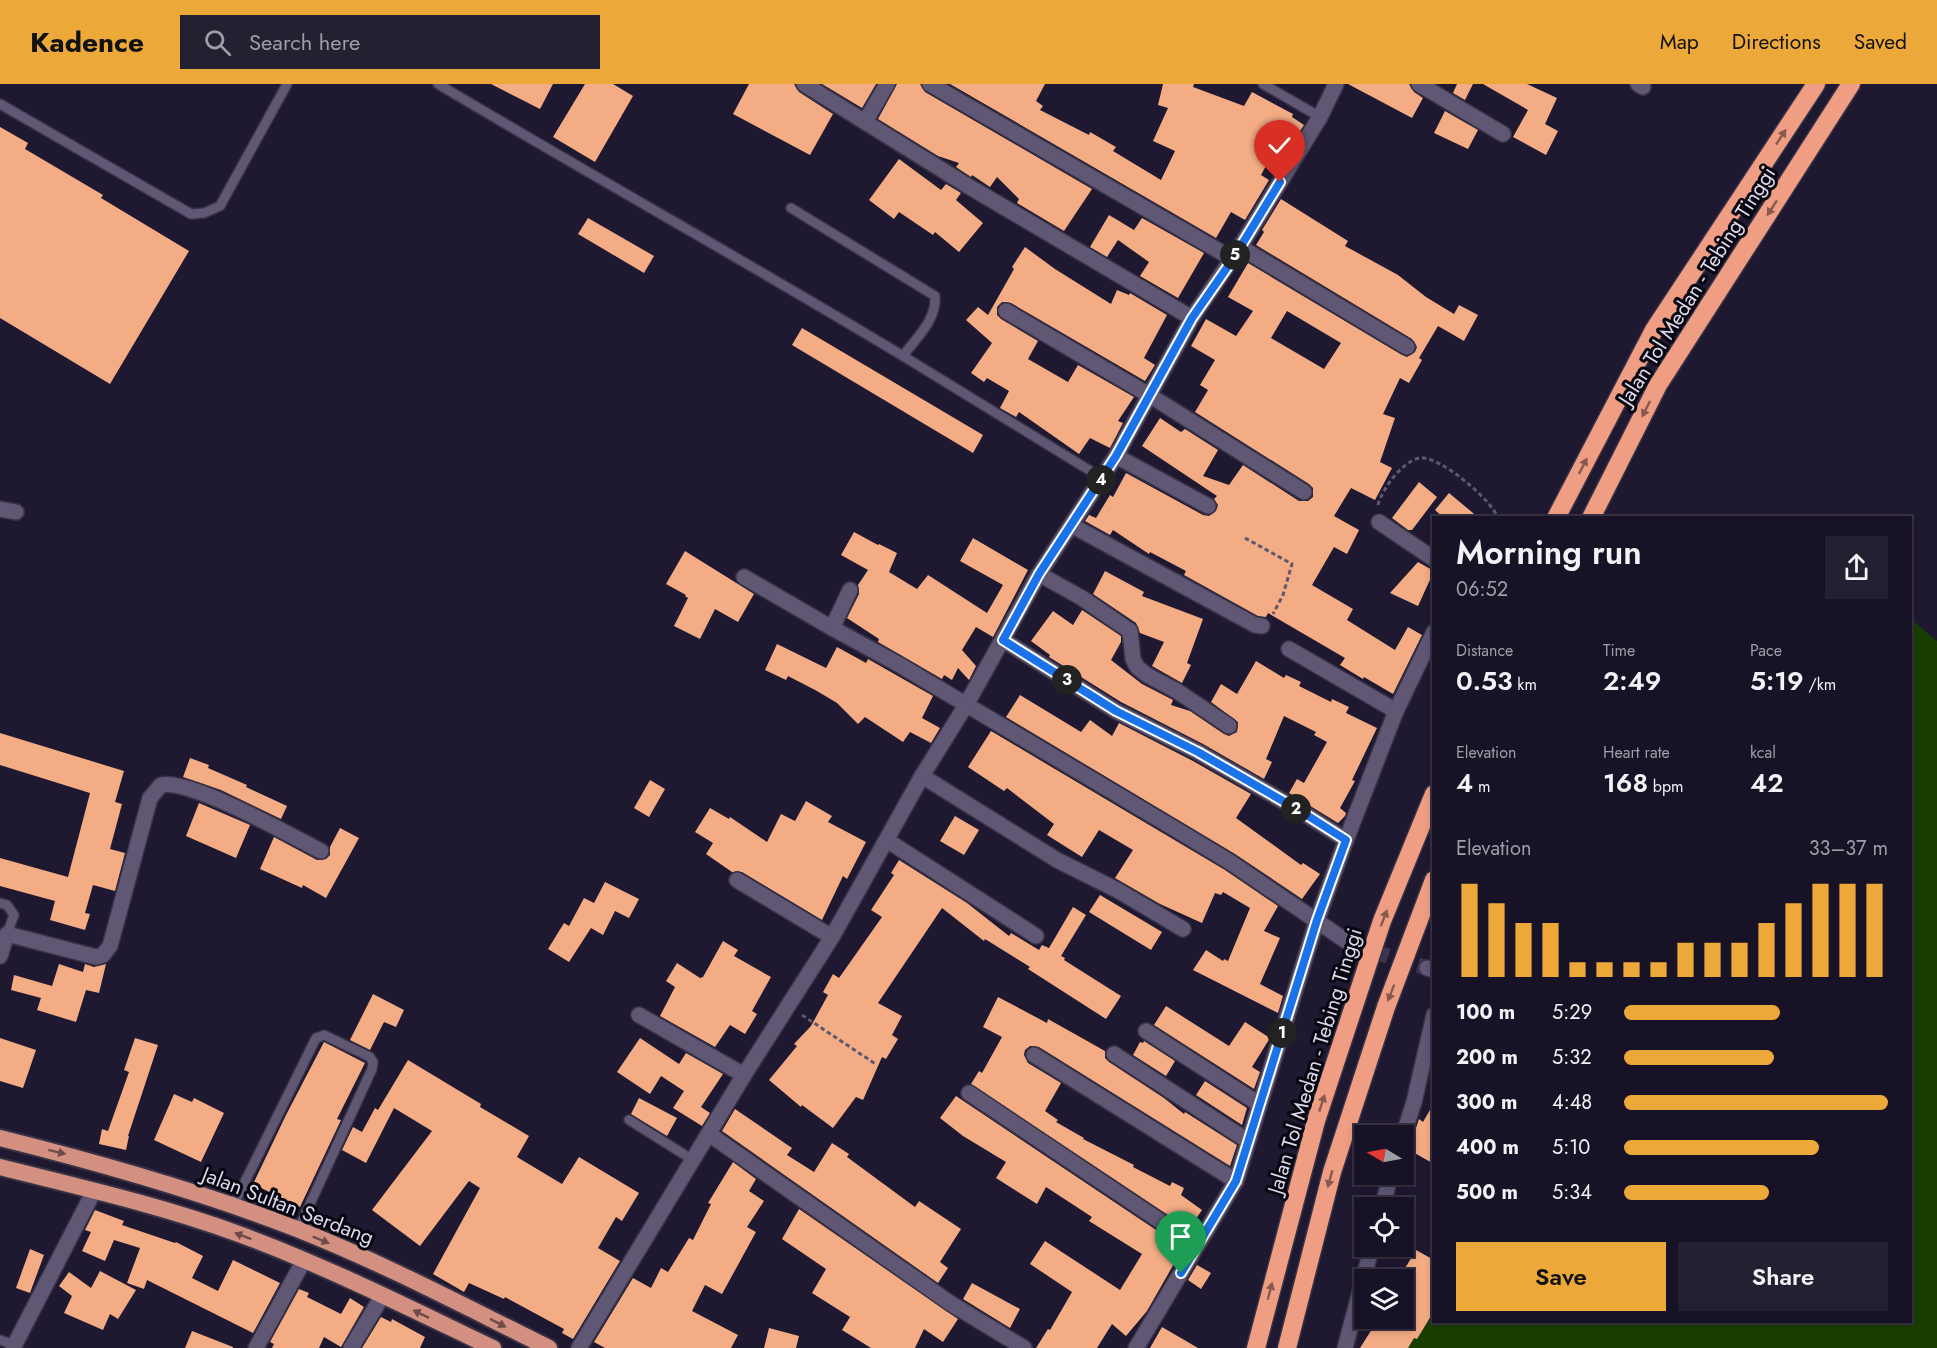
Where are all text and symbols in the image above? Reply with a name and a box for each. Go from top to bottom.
search box [180,15,600,69]
text: Kadence [30,22,144,63]
icon: search [201,26,234,59]
text: Search here [249,26,360,58]
text: Map [1660,27,1699,57]
text: Directions [1732,27,1821,57]
text: Saved [1854,27,1907,57]
pin [1254,120,1305,182]
icon: check [1263,129,1296,162]
one-way arrow [1776,129,1787,145]
street label: Jalan Tol Medan - Tebing Tinggi [1609,161,1783,414]
one-way arrow [1766,200,1777,216]
pin: 5 [1220,240,1250,270]
text: 5 [1230,243,1240,266]
one-way arrow [1641,400,1651,417]
one-way arrow [1579,457,1588,474]
pin: 4 [1086,465,1116,495]
text: 4 [1095,468,1107,491]
text: Morning run [1456,529,1642,576]
button: share [1825,536,1888,599]
text: 06:52 [1456,575,1508,604]
text: Distance [1456,639,1513,662]
text: Time [1603,639,1635,662]
text: Pace [1750,639,1782,662]
text: 0.53 [1456,662,1513,700]
text: 2:49 [1603,662,1661,700]
text: 5:19 [1750,662,1804,700]
pin: 3 [1052,665,1082,695]
text: 3 [1062,668,1072,691]
text: km [1513,673,1537,696]
text: /km [1804,673,1836,696]
text: Elevation [1456,741,1516,764]
text: Heart rate [1603,741,1670,764]
text: kcal [1750,741,1776,764]
text: 4 [1456,764,1473,802]
text: 168 [1603,764,1648,802]
text: 42 [1750,764,1784,802]
text: m [1473,775,1491,798]
text: bpm [1648,775,1684,798]
pin: 2 [1281,794,1311,824]
text: 2 [1291,797,1301,820]
text: Elevation [1456,834,1531,863]
text: 33–37 m [1809,834,1888,863]
one-way arrow [1379,909,1389,927]
street label: Jalan Tol Medan - Tebing Tinggi [1259,924,1370,1200]
one-way arrow [1386,984,1395,1002]
text: 100 m [1456,998,1515,1027]
text: 5:29 [1552,998,1592,1027]
pin: 1 [1267,1018,1297,1048]
text: 1 [1278,1021,1286,1044]
text: 200 m [1456,1043,1518,1072]
text: 5:32 [1552,1043,1592,1072]
text: 300 m [1456,1088,1517,1117]
text: 4:48 [1552,1088,1592,1117]
one-way arrow [1318,1094,1327,1112]
north arrow [1354,1125,1414,1185]
map controls [1354,1125,1414,1329]
text: 400 m [1456,1133,1519,1162]
text: 5:10 [1552,1133,1590,1162]
one-way arrow [48,1148,66,1158]
street label: Jalan Sultan Serdang [195,1158,378,1253]
one-way arrow [1325,1169,1335,1188]
text: 500 m [1456,1178,1518,1207]
text: 5:34 [1552,1178,1592,1207]
button: locate [1354,1197,1414,1257]
pin [1155,1211,1206,1273]
icon: arrive [1164,1220,1197,1253]
one-way arrow [233,1231,251,1241]
one-way arrow [313,1235,331,1245]
button: Save [1456,1242,1666,1311]
button: Share [1678,1242,1888,1311]
button: layers [1354,1269,1414,1329]
one-way arrow [1266,1282,1275,1300]
one-way arrow [413,1309,430,1318]
one-way arrow [489,1318,506,1327]

